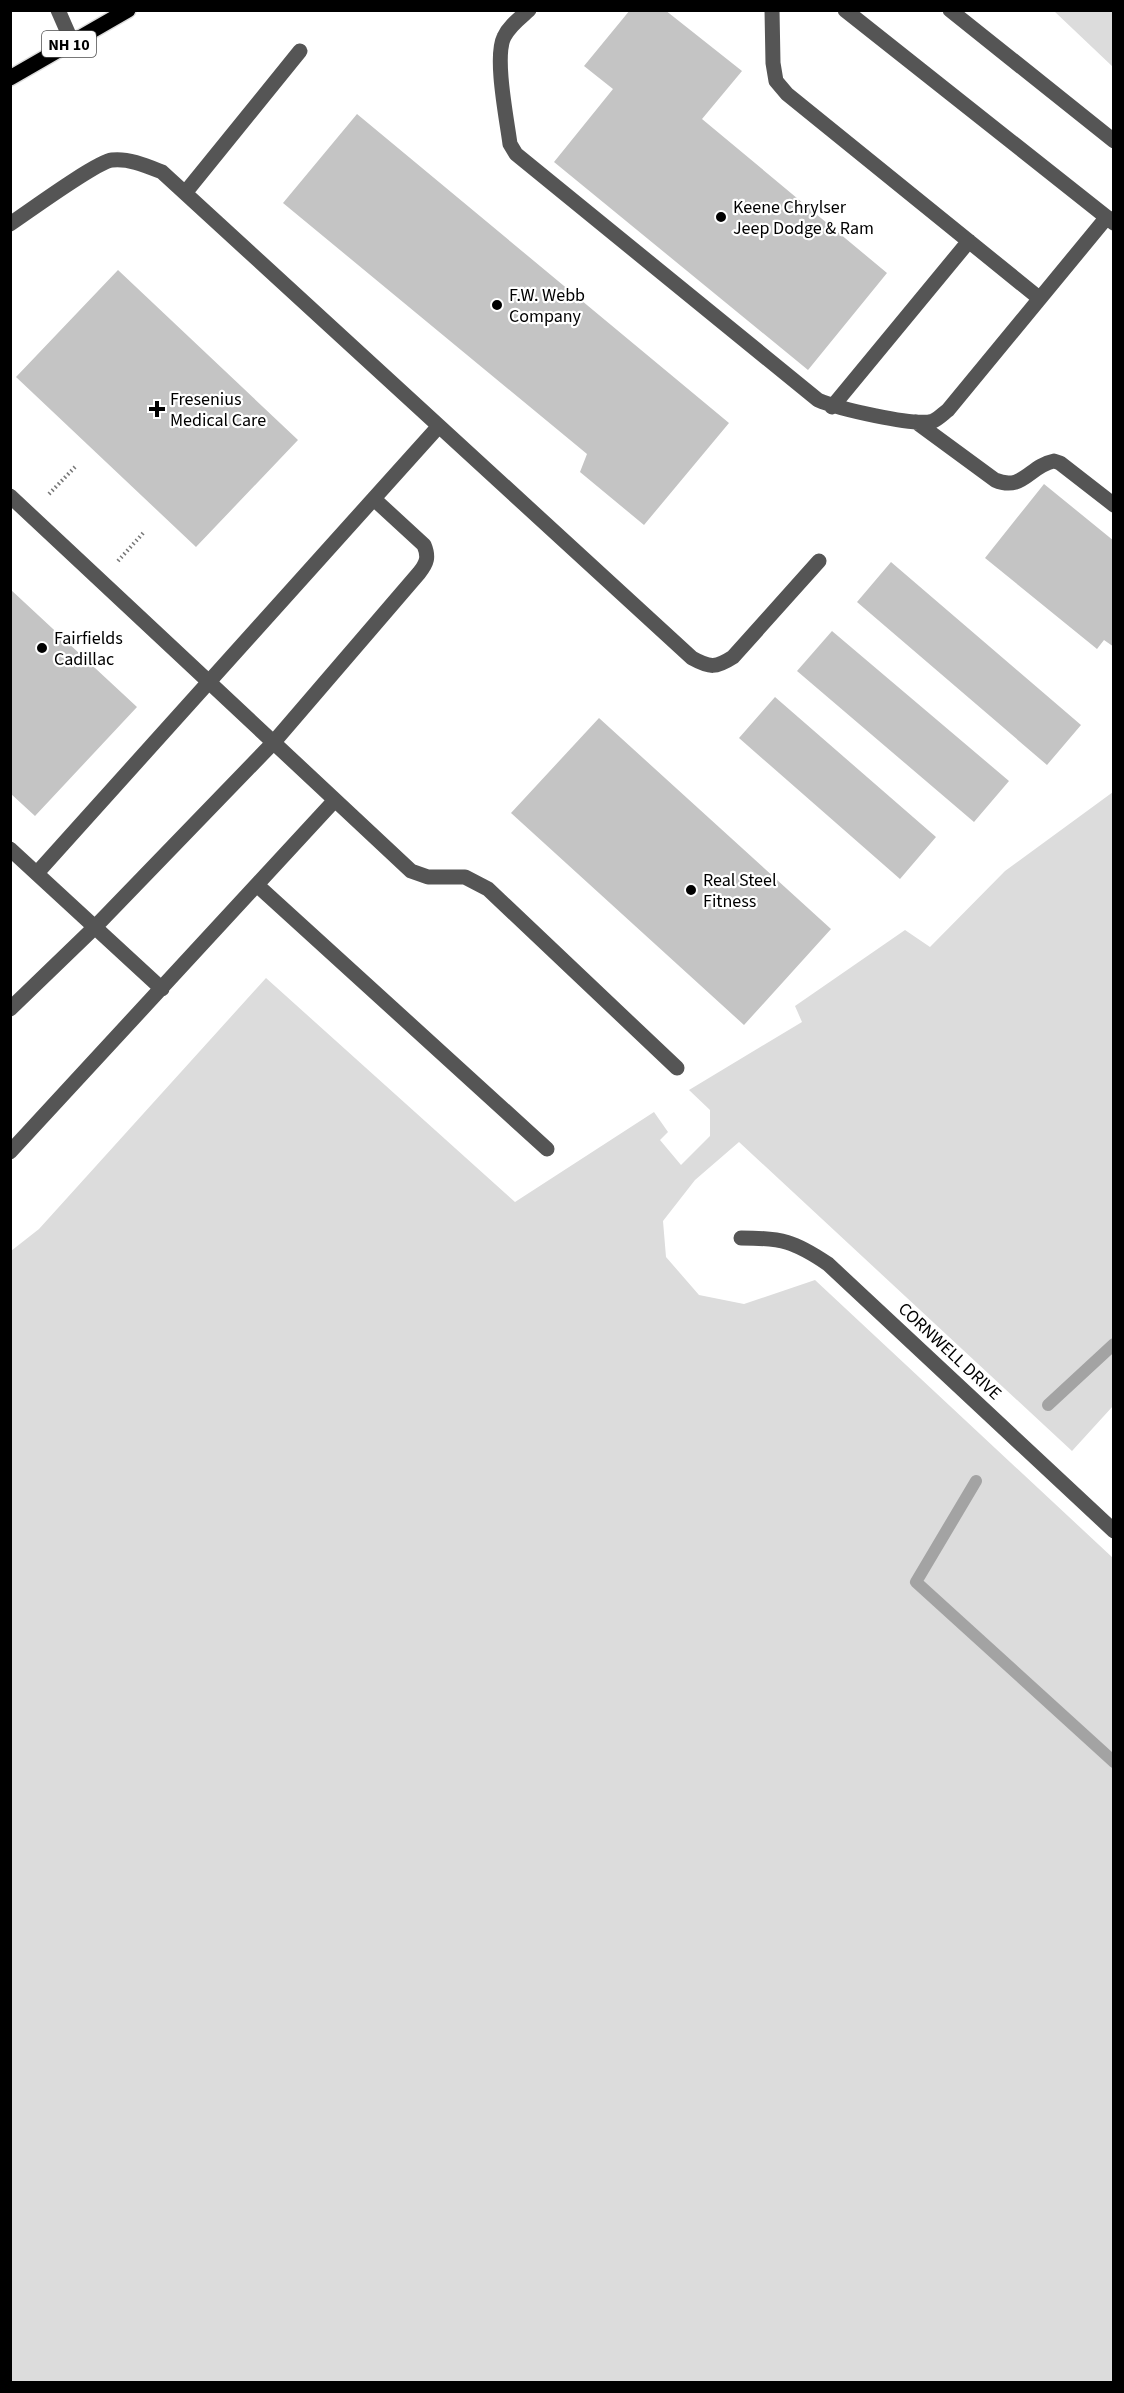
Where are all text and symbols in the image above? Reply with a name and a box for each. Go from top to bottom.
road number: NH 10 [42,31,96,57]
place label: Keene Chrylser Jeep Dodge & Ram [733,195,874,241]
marker: Keene Chrylser Jeep Dodge & Ram [714,210,728,224]
place label: F.W. Webb Company [509,283,585,329]
marker: F.W. Webb Company [490,298,504,312]
place label: Fresenius Medical Care [170,387,266,433]
marker: Fresenius Medical Care [148,400,166,418]
place label: Fairfields Cadillac [54,626,123,672]
marker: Fairfields Cadillac [35,641,49,655]
place label: Real Steel Fitness [703,868,776,914]
marker: Real Steel Fitness [684,883,698,897]
street label: CORNWELL DRIVE [892,1297,1007,1406]

